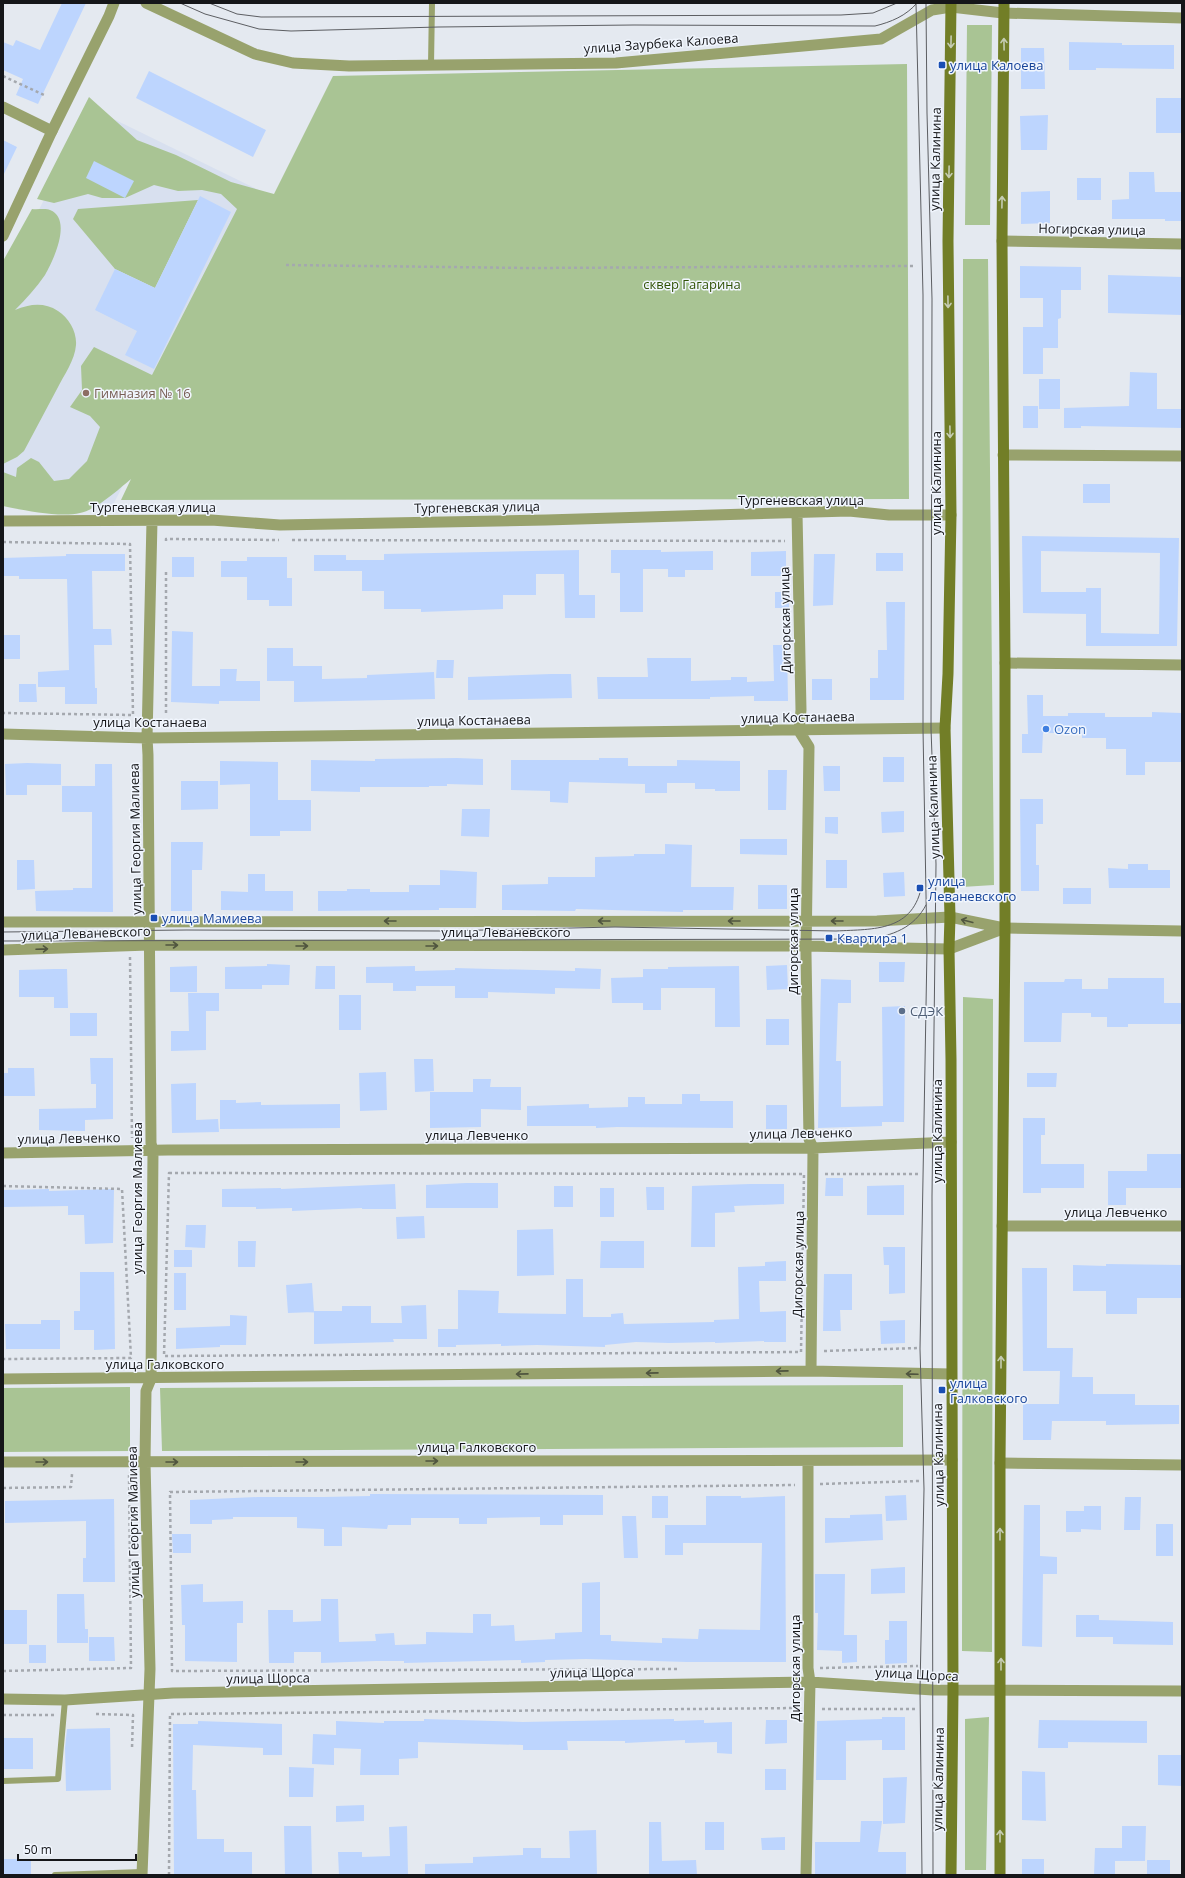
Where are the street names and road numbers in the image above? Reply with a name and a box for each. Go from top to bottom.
street label: улица Заурбека Калоева [583,29,739,57]
street label: улица Калинина [925,107,945,211]
street label: Ногирская улица [1038,219,1146,239]
street label: улица Калинина [927,431,945,535]
street label: Тургеневская улица [738,491,864,509]
street label: Тургеневская улица [414,497,540,517]
street label: Тургеневская улица [90,498,216,516]
street label: Дигорская улица [775,566,795,674]
street label: улица Костанаева [741,707,855,727]
street label: улица Костанаева [417,710,531,730]
street label: улица Костанаева [93,713,207,731]
street label: улица Калинина [922,755,944,859]
street label: улица Георгия Малиева [125,763,145,915]
street label: Дигорская улица [784,888,802,994]
street label: улица Леваневского [21,922,151,944]
street label: улица Леваневского [441,923,571,941]
street label: улица Калинина [928,1079,946,1183]
street label: улица Георгия Малиева [128,1122,146,1274]
street label: улица Левченко [749,1123,853,1143]
street label: улица Левченко [426,1126,529,1144]
street label: улица Левченко [17,1128,121,1148]
street label: улица Левченко [1065,1203,1168,1221]
street label: Дигорская улица [788,1210,808,1318]
street label: улица Галковского [106,1355,224,1373]
street label: улица Калинина [928,1403,948,1507]
street label: улица Галковского [418,1438,536,1456]
street label: улица Георгия Малиева [123,1446,143,1598]
street label: Дигорская улица [786,1615,804,1721]
street label: улица Щорса [550,1662,634,1682]
street label: улица Щорса [875,1663,959,1685]
street label: улица Щорса [226,1668,310,1688]
street label: улица Калинина [928,1727,948,1831]

